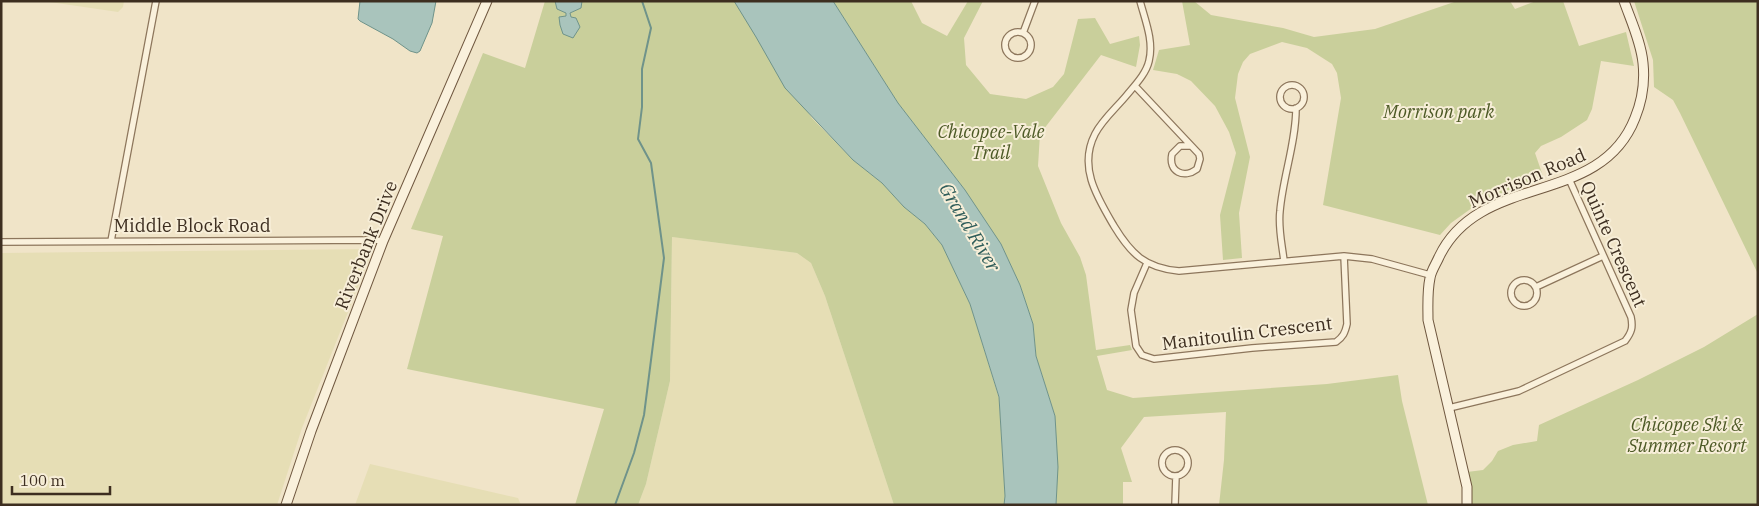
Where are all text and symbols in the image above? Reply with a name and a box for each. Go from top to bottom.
park label: Morrison park [1383,100,1495,123]
park label: Chicopee-Vale Trail [937,120,1045,164]
street label: Morrison Road [1465,143,1589,213]
street label: Riverbank Drive [330,177,402,313]
street label: Quinte Crescent [1576,177,1652,311]
water label: Grand River [934,178,1006,276]
street label: Middle Block Road [113,214,271,237]
street label: Manitoulin Crescent [1160,311,1334,355]
park label: Chicopee Ski & Summer Resort [1627,413,1747,457]
scale bar [12,464,110,496]
text: 100 m [20,471,65,490]

